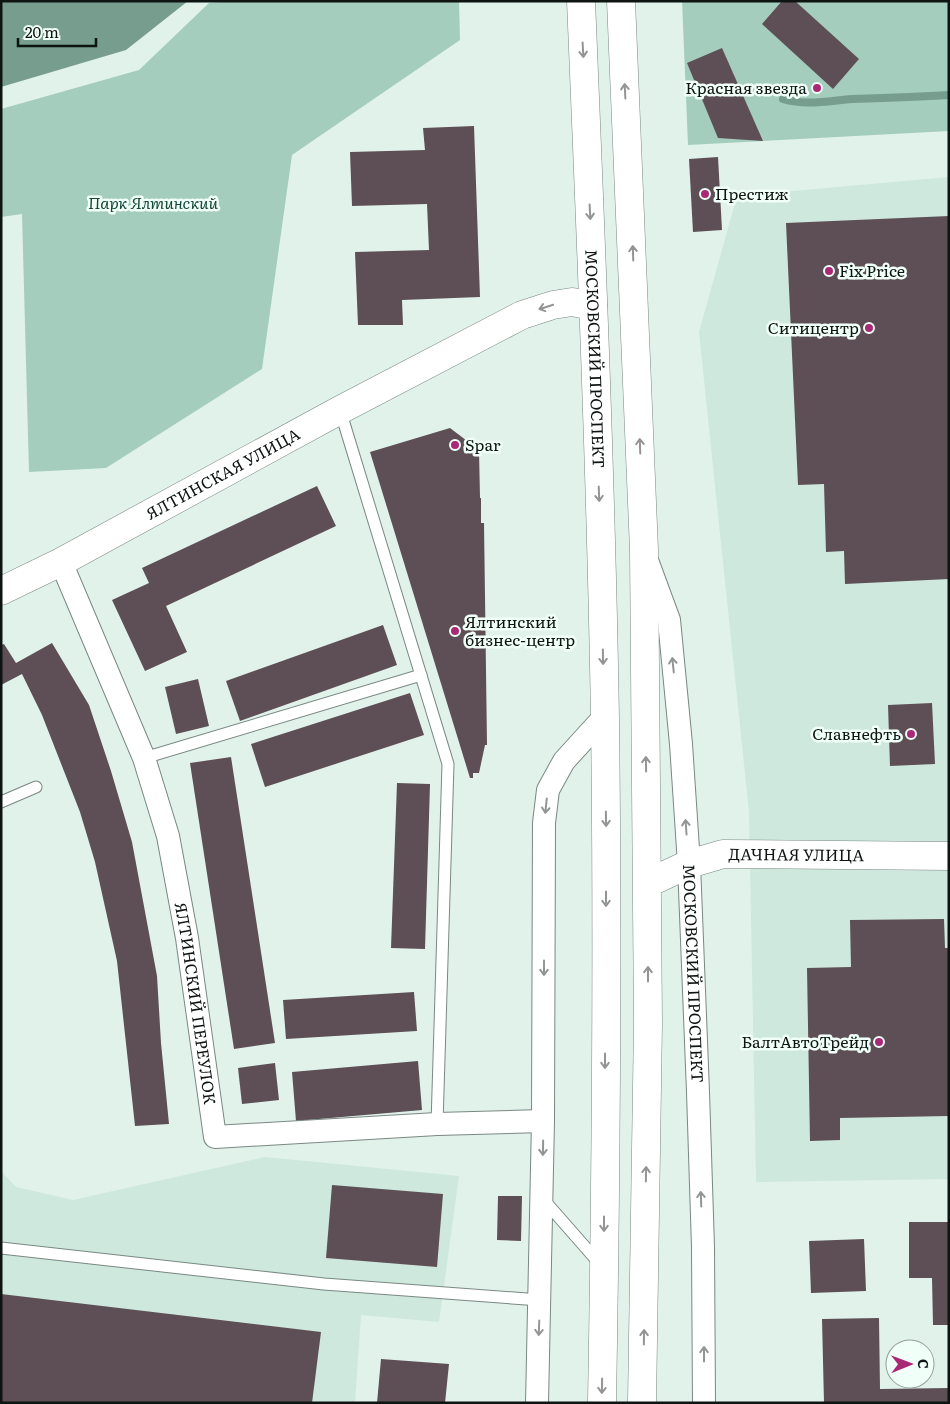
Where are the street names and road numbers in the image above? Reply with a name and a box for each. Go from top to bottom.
street label: МОСКОВСКИЙ ПРОСПЕКТ [580,249,612,469]
street label: ЯЛТИНСКАЯ УЛИЦА [141,421,304,525]
street label: ДАЧНАЯ УЛИЦА [729,841,864,866]
street label: МОСКОВСКИЙ ПРОСПЕКТ [678,863,711,1083]
street label: ЯЛТИНСКИЙ ПЕРЕУЛОК [170,900,223,1106]

